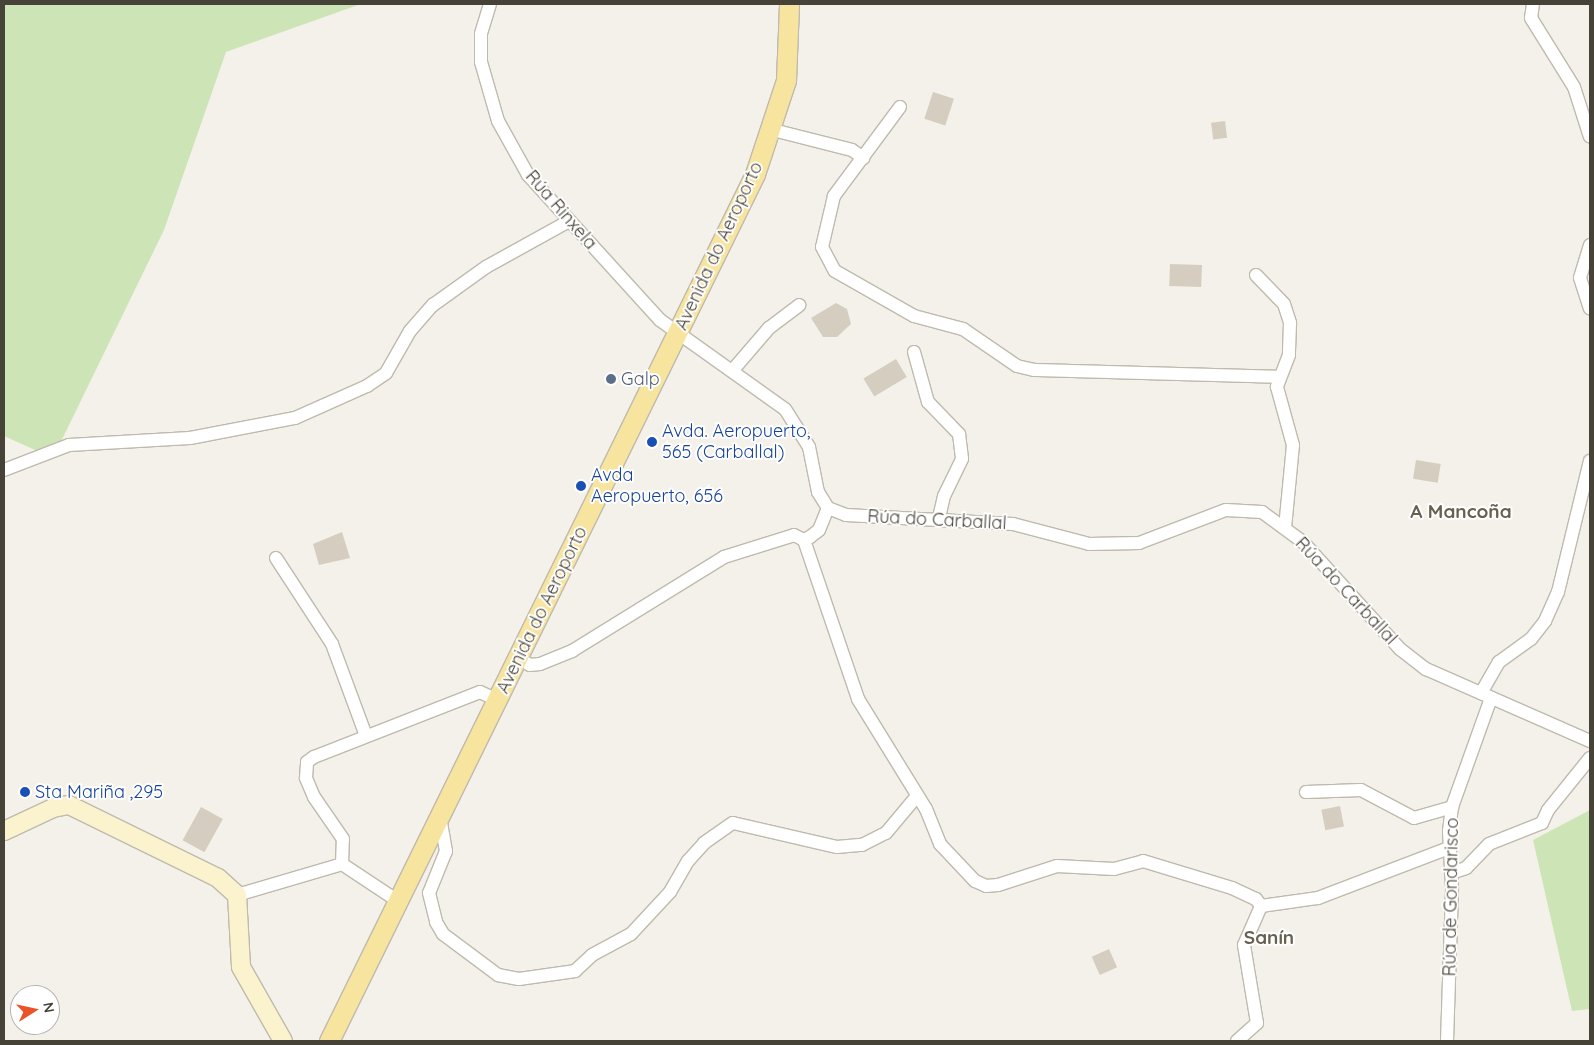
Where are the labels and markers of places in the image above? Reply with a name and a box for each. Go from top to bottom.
place label: Galp [621,368,660,390]
marker: Galp [605,373,617,385]
place label: Avda. Aeropuerto, 565 (Carballal) [662,421,810,464]
marker: Avda. Aeropuerto, 565 (Carballal) [646,436,658,448]
place label: Avda Aeropuerto, 656 [591,465,723,508]
marker: Avda Aeropuerto, 656 [575,480,587,492]
place label: Sta Mariña ,295 [35,781,163,803]
marker: Sta Mariña ,295 [19,786,31,798]

